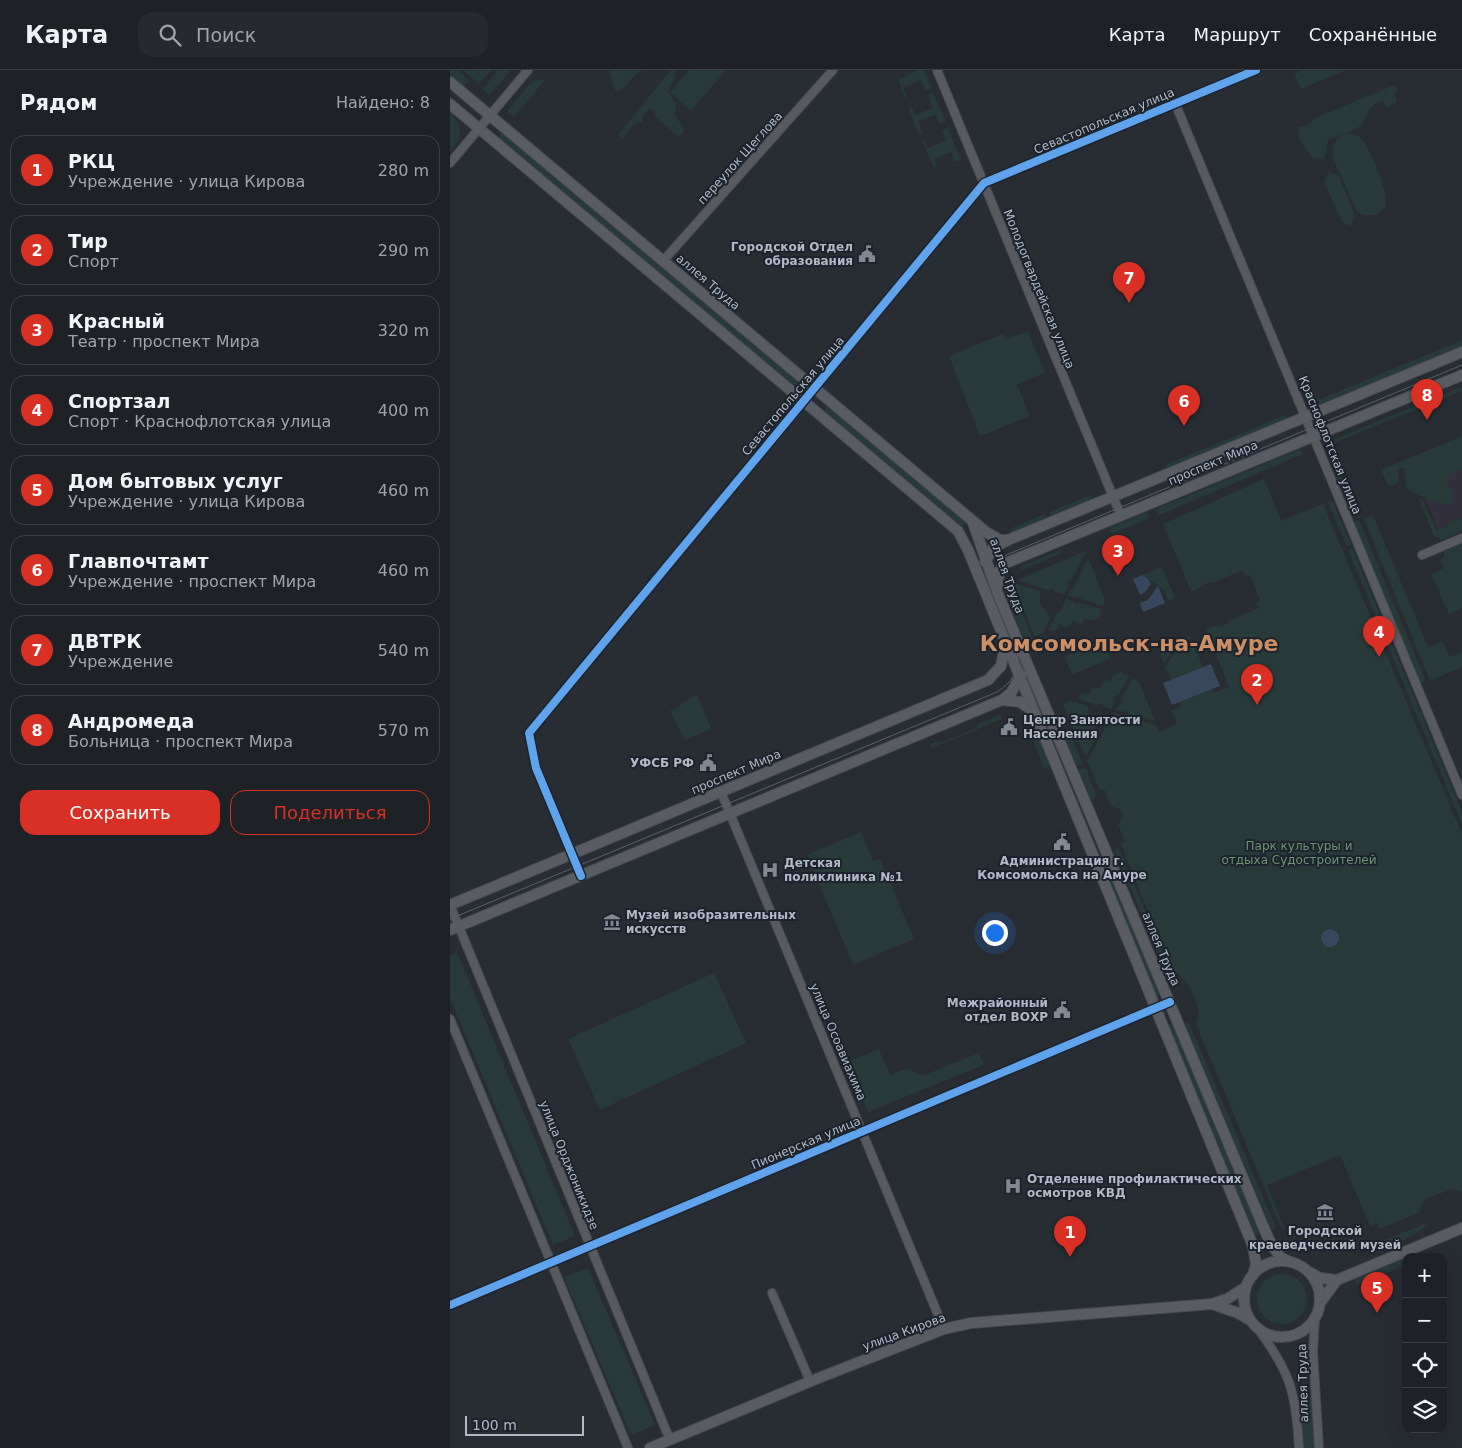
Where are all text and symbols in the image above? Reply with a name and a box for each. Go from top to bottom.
search box [138,12,488,57]
text: Карта [25,21,108,49]
icon: search [156,21,184,49]
text: Поиск [196,24,256,46]
text: Карта [1109,24,1166,45]
text: Маршрут [1194,24,1281,45]
text: Сохранённые [1309,24,1437,45]
street label: Севастопольская улица [1032,85,1176,157]
text: Рядом [20,91,97,115]
text: Найдено: 8 [336,93,430,112]
street label: переулок Щеглова [695,109,785,207]
text: РКЦ [68,150,115,172]
text: 1 [31,161,43,180]
text: 280 m [378,161,429,180]
text: Учреждение · улица Кирова [68,172,305,191]
street label: Молодогвардейская улица [1001,207,1077,371]
text: Тир [68,230,108,252]
place label: Городской Отдел образования [731,240,853,268]
text: 2 [31,241,43,260]
text: 290 m [378,241,429,260]
public building icon: Городской Отдел образования [857,244,877,264]
street label: аллея Труда [673,251,743,313]
text: Спорт [68,252,119,271]
pin: 7 [1113,262,1145,303]
text: Красный [68,310,165,332]
text: 3 [31,321,43,340]
text: 320 m [378,321,429,340]
text: Театр · проспект Мира [68,332,260,351]
street label: Севастопольская улица [739,334,847,458]
street label: Краснофлотская улица [1296,374,1364,516]
pin: 8 [1411,379,1443,420]
pin: 6 [1168,385,1200,426]
text: Спортзал [68,390,171,412]
text: 4 [31,401,43,420]
text: 400 m [378,401,429,420]
text: Спорт · Краснофлотская улица [68,412,331,431]
street label: проспект Мира [1166,438,1260,488]
text: Дом бытовых услуг [68,470,283,492]
text: 5 [31,481,43,500]
text: 460 m [378,481,429,500]
text: Учреждение · улица Кирова [68,492,305,511]
pin: 3 [1102,535,1134,576]
street label: аллея Труда [987,537,1027,615]
text: Главпочтамт [68,550,208,572]
text: 6 [31,561,43,580]
text: 460 m [378,561,429,580]
text: Учреждение · проспект Мира [68,572,316,591]
pin: 4 [1363,616,1395,657]
text: ДВТРК [68,630,142,652]
district label: Комсомольск-на-Амуре [980,631,1278,656]
text: 7 [31,641,43,660]
text: 540 m [378,641,429,660]
text: Учреждение [68,652,173,671]
pin: 2 [1241,664,1273,705]
text: Андромеда [68,710,194,732]
place label: Центр Занятости Населения [1023,713,1141,741]
public building icon: Центр Занятости Населения [999,717,1019,737]
text: 8 [31,721,43,740]
text: 570 m [378,721,429,740]
text: Больница · проспект Мира [68,732,293,751]
street label: проспект Мира [689,747,783,797]
public building icon: УФСБ РФ [698,753,718,773]
place label: УФСБ РФ [630,756,694,770]
button: Сохранить [20,790,220,835]
button: Поделиться [230,790,430,835]
public building icon: Администрация г. Комсомольска на Амуре [1052,832,1072,852]
park label: Парк культуры и отдыха Судостроителей [1221,839,1377,867]
place label: Администрация г. Комсомольска на Амуре [977,854,1147,882]
place label: Детская поликлиника №1 [784,856,903,884]
hospital icon: Детская поликлиника №1 [760,860,780,880]
place label: Музей изобразительных искусств [626,908,796,936]
street label: аллея Труда [1139,910,1183,988]
museum icon: Музей изобразительных искусств [602,912,622,932]
your location [982,920,1008,946]
street label: улица Осоавиахима [807,981,869,1103]
place label: Межрайонный отдел ВОХР [947,996,1048,1024]
public building icon: Межрайонный отдел ВОХР [1052,1000,1072,1020]
street label: улица Орджоникидзе [537,1098,601,1232]
street label: Пионерская улица [749,1114,863,1172]
place label: Отделение профилактических осмотров КВД [1027,1172,1242,1200]
hospital icon: Отделение профилактических осмотров КВД [1003,1176,1023,1196]
museum icon: Городской краеведческий музей [1315,1202,1335,1222]
pin: 1 [1054,1216,1086,1257]
place label: Городской краеведческий музей [1249,1224,1401,1252]
map controls [1402,1253,1447,1433]
button: + [1402,1253,1447,1298]
pin: 5 [1361,1272,1393,1313]
button: − [1402,1298,1447,1343]
street label: улица Кирова [860,1310,948,1354]
street label: аллея Труда [1295,1343,1311,1423]
button: locate [1402,1343,1447,1388]
button: layers [1402,1388,1447,1433]
scale bar [465,1413,584,1436]
text: 100 m [472,1417,517,1433]

